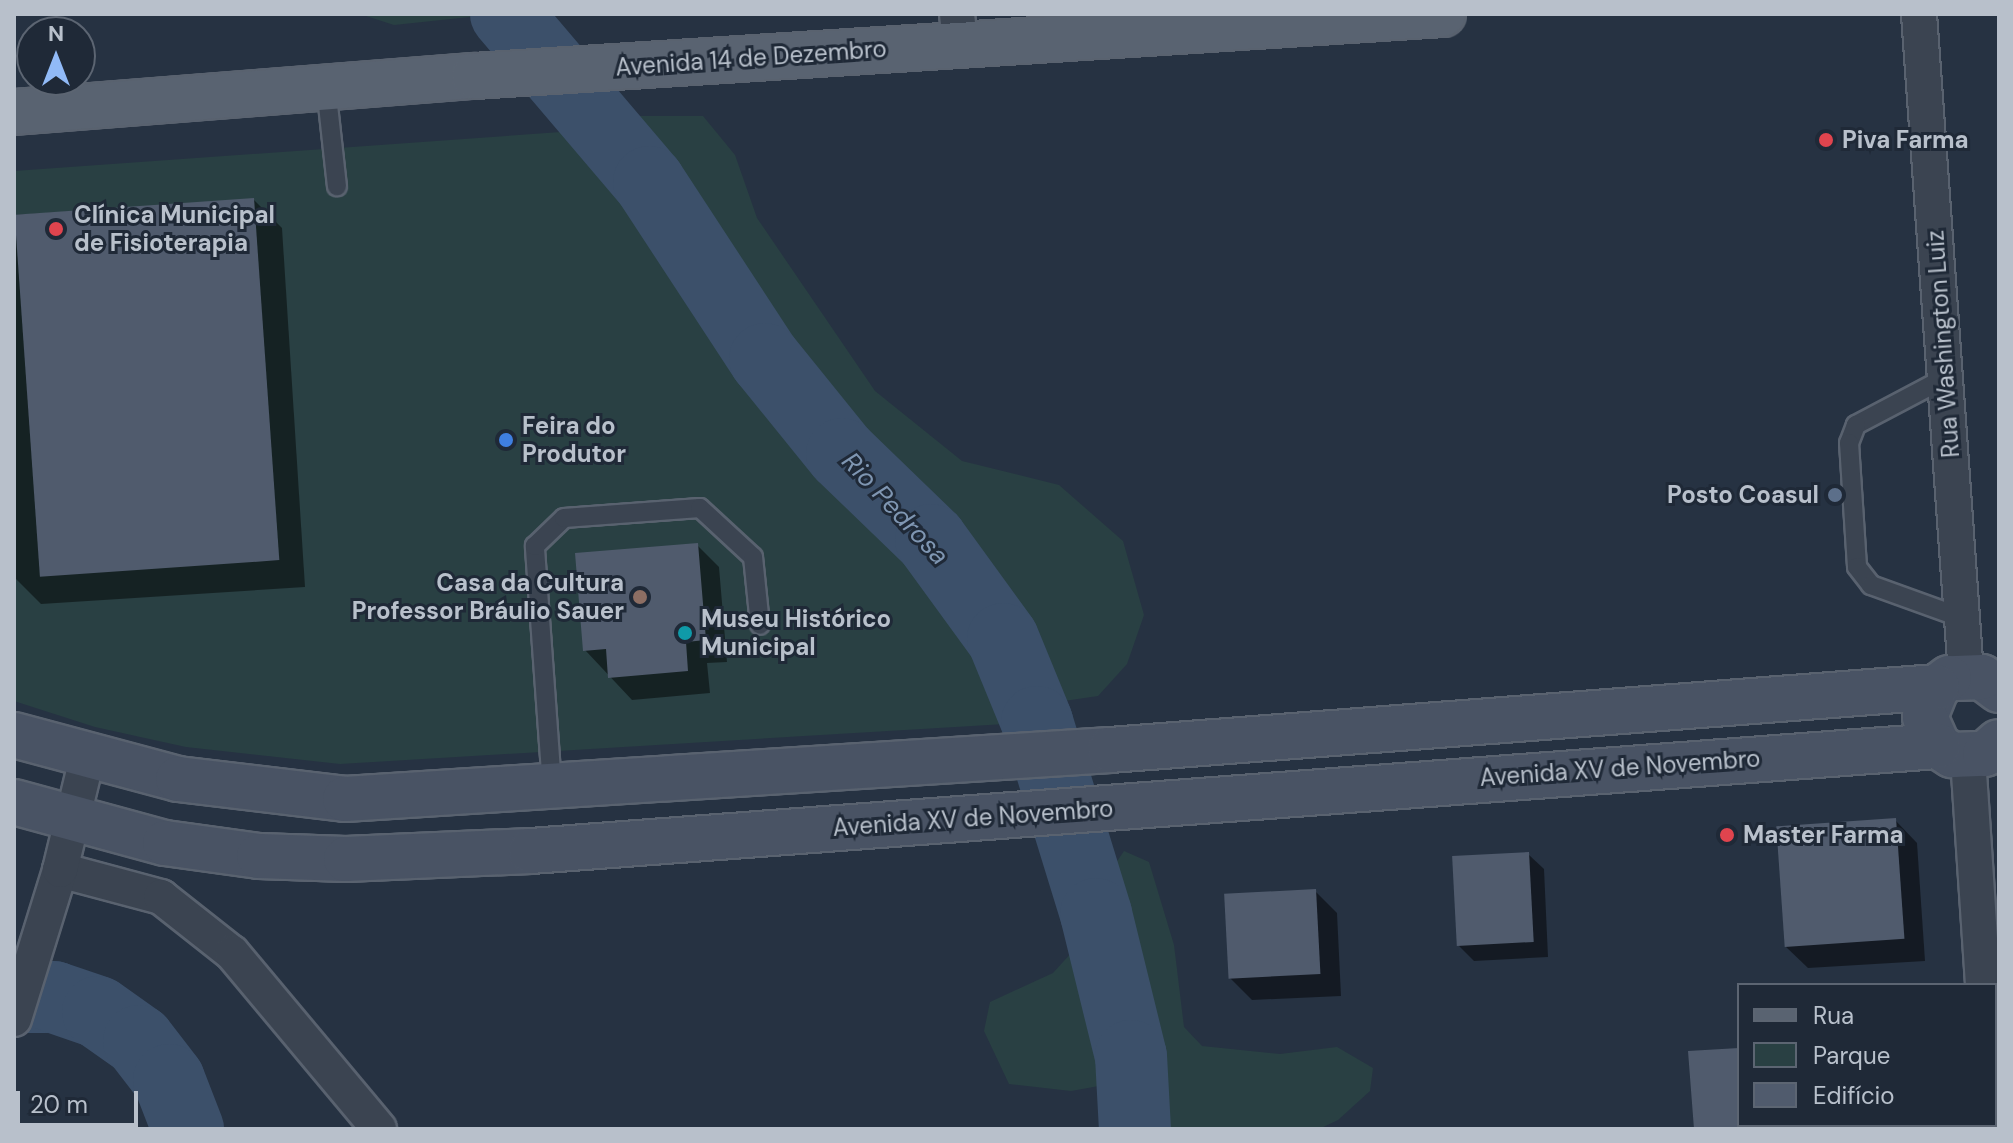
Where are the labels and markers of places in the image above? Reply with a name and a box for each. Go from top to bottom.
place label: Piva Farma [1842,126,1969,154]
marker: Piva Farma [1817,131,1835,149]
place label: Clínica Municipal de Fisioterapia [74,201,275,257]
marker: Clínica Municipal de Fisioterapia [45,218,67,240]
place label: Feira do Produtor [522,412,626,468]
marker: Feira do Produtor [497,431,515,449]
place label: Posto Coasul [1667,481,1819,509]
marker: Posto Coasul [1826,486,1844,504]
place label: Casa da Cultura Professor Bráulio Sauer [352,569,624,625]
marker: Casa da Cultura Professor Bráulio Sauer [631,588,649,606]
place label: Museu Histórico Municipal [701,605,891,661]
marker: Museu Histórico Municipal [676,624,694,642]
place label: Master Farma [1743,821,1904,849]
marker: Master Farma [1718,826,1736,844]

